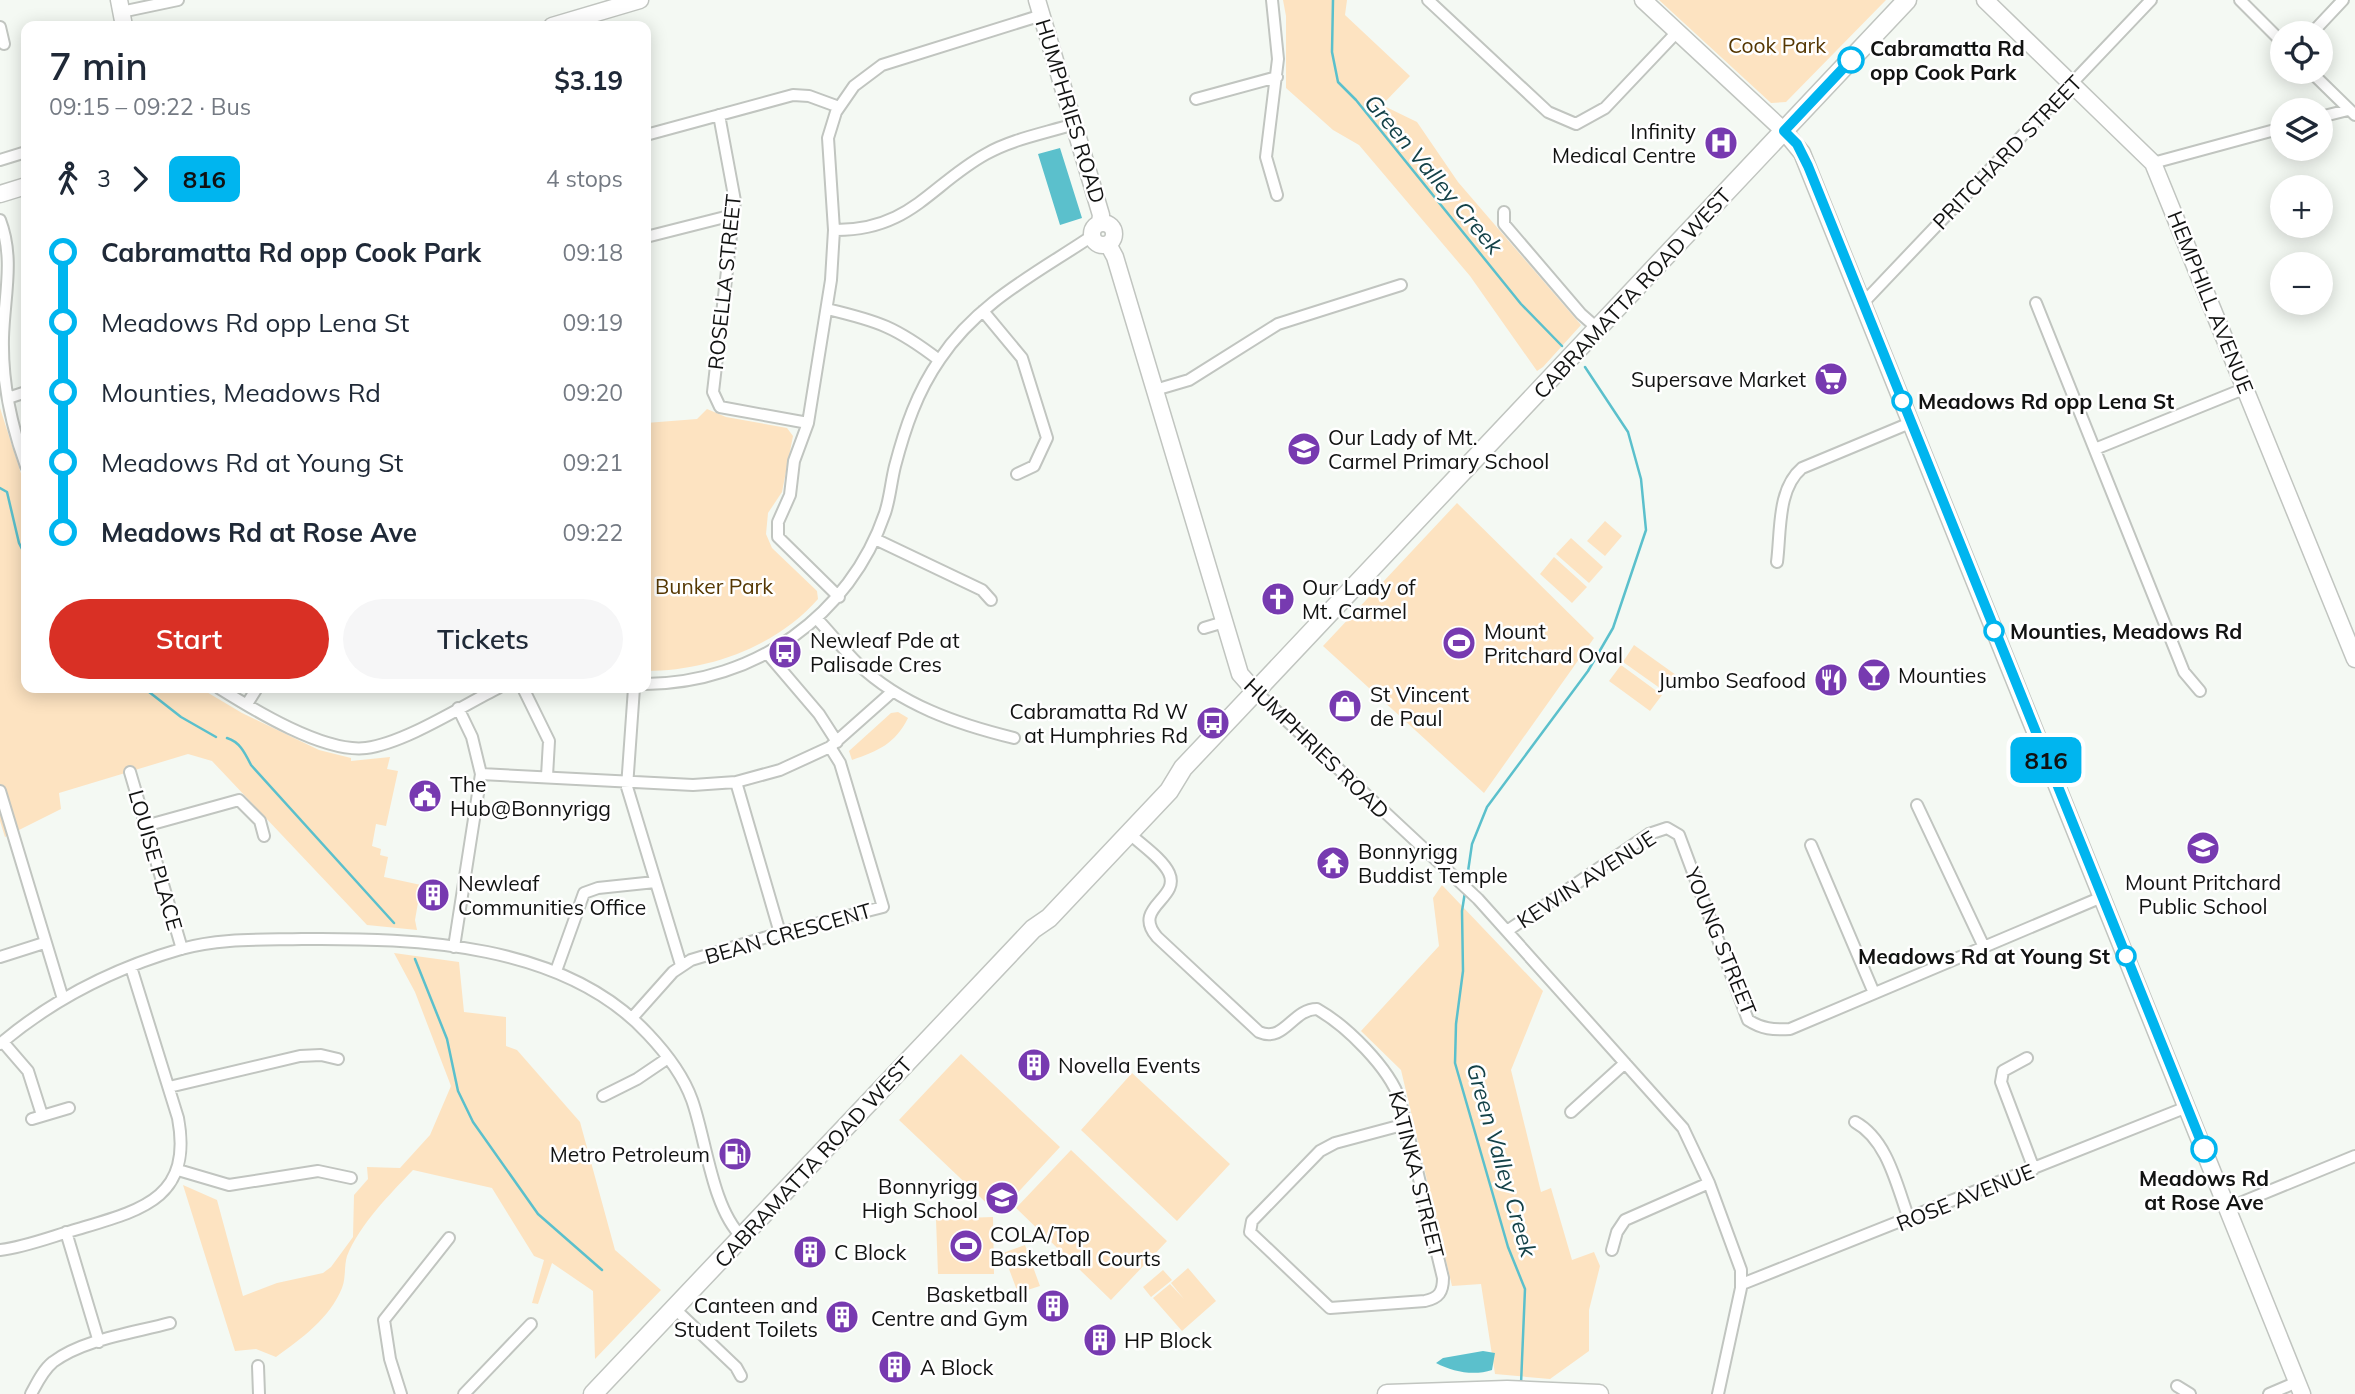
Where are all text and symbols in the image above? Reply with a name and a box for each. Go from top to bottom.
street label: HUMPHRIES ROAD [1031,16,1111,206]
map controls [2270,21,2333,315]
button: locate [2270,21,2333,84]
park label: Cook Park [1728,32,1826,58]
place label: Cabramatta Rd opp Cook Park [1870,35,2025,85]
text: 7 min [49,42,148,90]
marker: Cabramatta Rd opp Cook Park [1838,47,1864,73]
text: $3.19 [554,64,623,97]
street label: PRITCHARD STREET [1927,69,2087,234]
water label: Green Valley Creek [1358,88,1510,261]
text: 09:15 – 09:22 · Bus [49,92,251,121]
button: layers [2270,98,2333,161]
place label: Infinity Medical Centre [1552,118,1696,168]
hospital icon: Infinity Medical Centre [1702,124,1740,162]
icon: walk [49,160,87,198]
icon: forward [121,160,159,198]
text: 3 [97,164,111,193]
text: 816 [183,164,226,194]
text: 4 stops [546,164,623,193]
button: + [2270,175,2333,238]
street label: CABRAMATTA ROAD WEST [1528,182,1737,404]
street label: ROSELLA STREET [702,193,746,371]
street label: HEMPHILL AVENUE [2162,207,2260,397]
text: Cabramatta Rd opp Cook Park [101,236,481,269]
text: 09:18 [563,238,623,267]
button: − [2270,252,2333,315]
text: Meadows Rd opp Lena St [101,306,409,339]
text: 09:19 [563,308,623,337]
supermarket icon: Supersave Market [1812,360,1850,398]
place label: Supersave Market [1631,366,1806,392]
text: Mounties, Meadows Rd [101,376,381,409]
text: 09:20 [563,378,623,407]
place label: Meadows Rd opp Lena St [1918,388,2174,414]
marker: Meadows Rd opp Lena St [1892,391,1912,411]
place label: Our Lady of Mt. Carmel Primary School [1328,424,1549,474]
school or university icon: Our Lady of Mt. Carmel Primary School [1285,430,1323,468]
text: Meadows Rd at Young St [101,446,403,479]
text: 09:21 [563,448,623,477]
text: Meadows Rd at Rose Ave [101,516,417,549]
text: 09:22 [563,518,623,547]
park label: Bunker Park [655,573,773,599]
place label: Our Lady of Mt. Carmel [1302,574,1417,624]
church icon: Our Lady of Mt. Carmel [1259,580,1297,618]
button: Start [49,599,329,679]
button: Tickets [343,599,623,679]
place label: Mount Pritchard Oval [1484,618,1623,668]
place label: Mounties, Meadows Rd [2010,618,2242,644]
marker: Mounties, Meadows Rd [1984,621,2004,641]
sports icon: Mount Pritchard Oval [1440,624,1478,662]
place label: Newleaf Pde at Palisade Cres [810,627,959,677]
bus stop icon: Newleaf Pde at Palisade Cres [766,633,804,671]
bar icon: Mounties [1855,656,1893,694]
restaurant icon: Jumbo Seafood [1812,661,1850,699]
place label: Mounties [1898,662,1987,688]
place label: Jumbo Seafood [1658,667,1806,693]
street label: HUMPHRIES ROAD [1239,672,1395,824]
place label: St Vincent de Paul [1370,681,1469,731]
shop icon: St Vincent de Paul [1326,687,1364,725]
place label: Cabramatta Rd W at Humphries Rd [1009,698,1188,748]
bus stop icon: Cabramatta Rd W at Humphries Rd [1194,704,1232,742]
line badge: 816 [2006,737,2086,783]
text: 816 [2024,745,2068,775]
place label: The Hub@Bonnyrigg [450,771,611,821]
public building icon: The Hub@Bonnyrigg [406,777,444,815]
street label: LOUISE PLACE [123,787,189,933]
street label: KEWIN AVENUE [1512,824,1660,934]
school or university icon: Mount Pritchard Public School [2184,829,2222,867]
place label: Bonnyrigg Buddist Temple [1358,838,1508,888]
temple icon: Bonnyrigg Buddist Temple [1314,844,1352,882]
street label: YOUNG STREET [1679,862,1763,1019]
place label: Mount Pritchard Public School [2125,869,2281,919]
place label: Newleaf Communities Office [458,870,646,920]
building icon: Newleaf Communities Office [414,876,452,914]
street label: BEAN CRESCENT [702,897,875,969]
place label: Meadows Rd at Young St [1858,943,2110,969]
marker: Meadows Rd at Young St [2116,946,2136,966]
building icon: Novella Events [1015,1046,1053,1084]
street label: CABRAMATTA ROAD WEST [709,1051,918,1273]
place label: Novella Events [1058,1052,1201,1078]
water label: Green Valley Creek [1460,1060,1544,1261]
street label: KATINKA STREET [1384,1088,1450,1260]
fuel station icon: Metro Petroleum [716,1135,754,1173]
marker: Meadows Rd at Rose Ave [2191,1136,2217,1162]
place label: Metro Petroleum [550,1141,710,1167]
street label: ROSE AVENUE [1892,1158,2038,1236]
place label: Meadows Rd at Rose Ave [2139,1165,2269,1215]
place label: Bonnyrigg High School [862,1173,978,1223]
school or university icon: Bonnyrigg High School [983,1179,1021,1217]
place label: COLA/Top Basketball Courts [990,1221,1161,1271]
sports icon: COLA/Top Basketball Courts [947,1227,985,1265]
building icon: C Block [791,1233,829,1271]
place label: C Block [834,1239,907,1265]
place label: Basketball Centre and Gym [871,1281,1028,1331]
building icon: Basketball Centre and Gym [1034,1287,1072,1325]
place label: Canteen and Student Toilets [674,1292,818,1342]
building icon: Canteen and Student Toilets [823,1298,861,1336]
building icon: HP Block [1081,1321,1119,1359]
place label: HP Block [1124,1327,1212,1353]
building icon: A Block [876,1348,914,1386]
place label: A Block [920,1354,994,1380]

